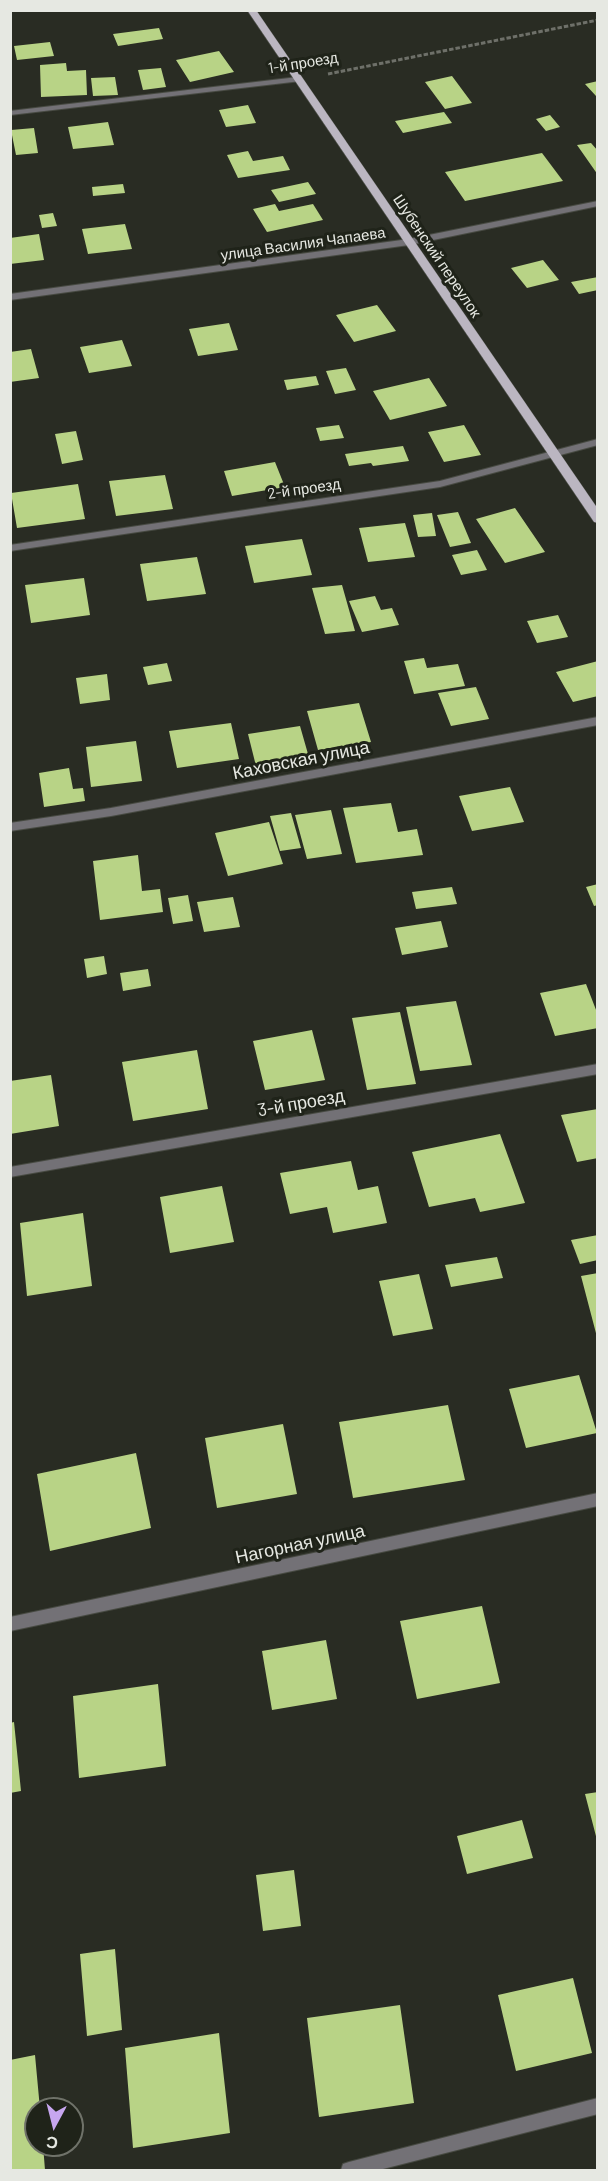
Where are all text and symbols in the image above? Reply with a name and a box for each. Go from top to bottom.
street label: 1-й проезд [267,49,339,77]
street label: Шубенский переулок [389,191,485,321]
street label: улица Василия Чапаева [220,224,386,264]
street label: 2-й проезд [266,475,342,503]
street label: Каховская улица [231,736,371,784]
street label: 3-й проезд [256,1085,346,1121]
street label: Нагорная улица [233,1520,367,1568]
north arrow [24,2097,84,2157]
text: С [45,2133,59,2154]

